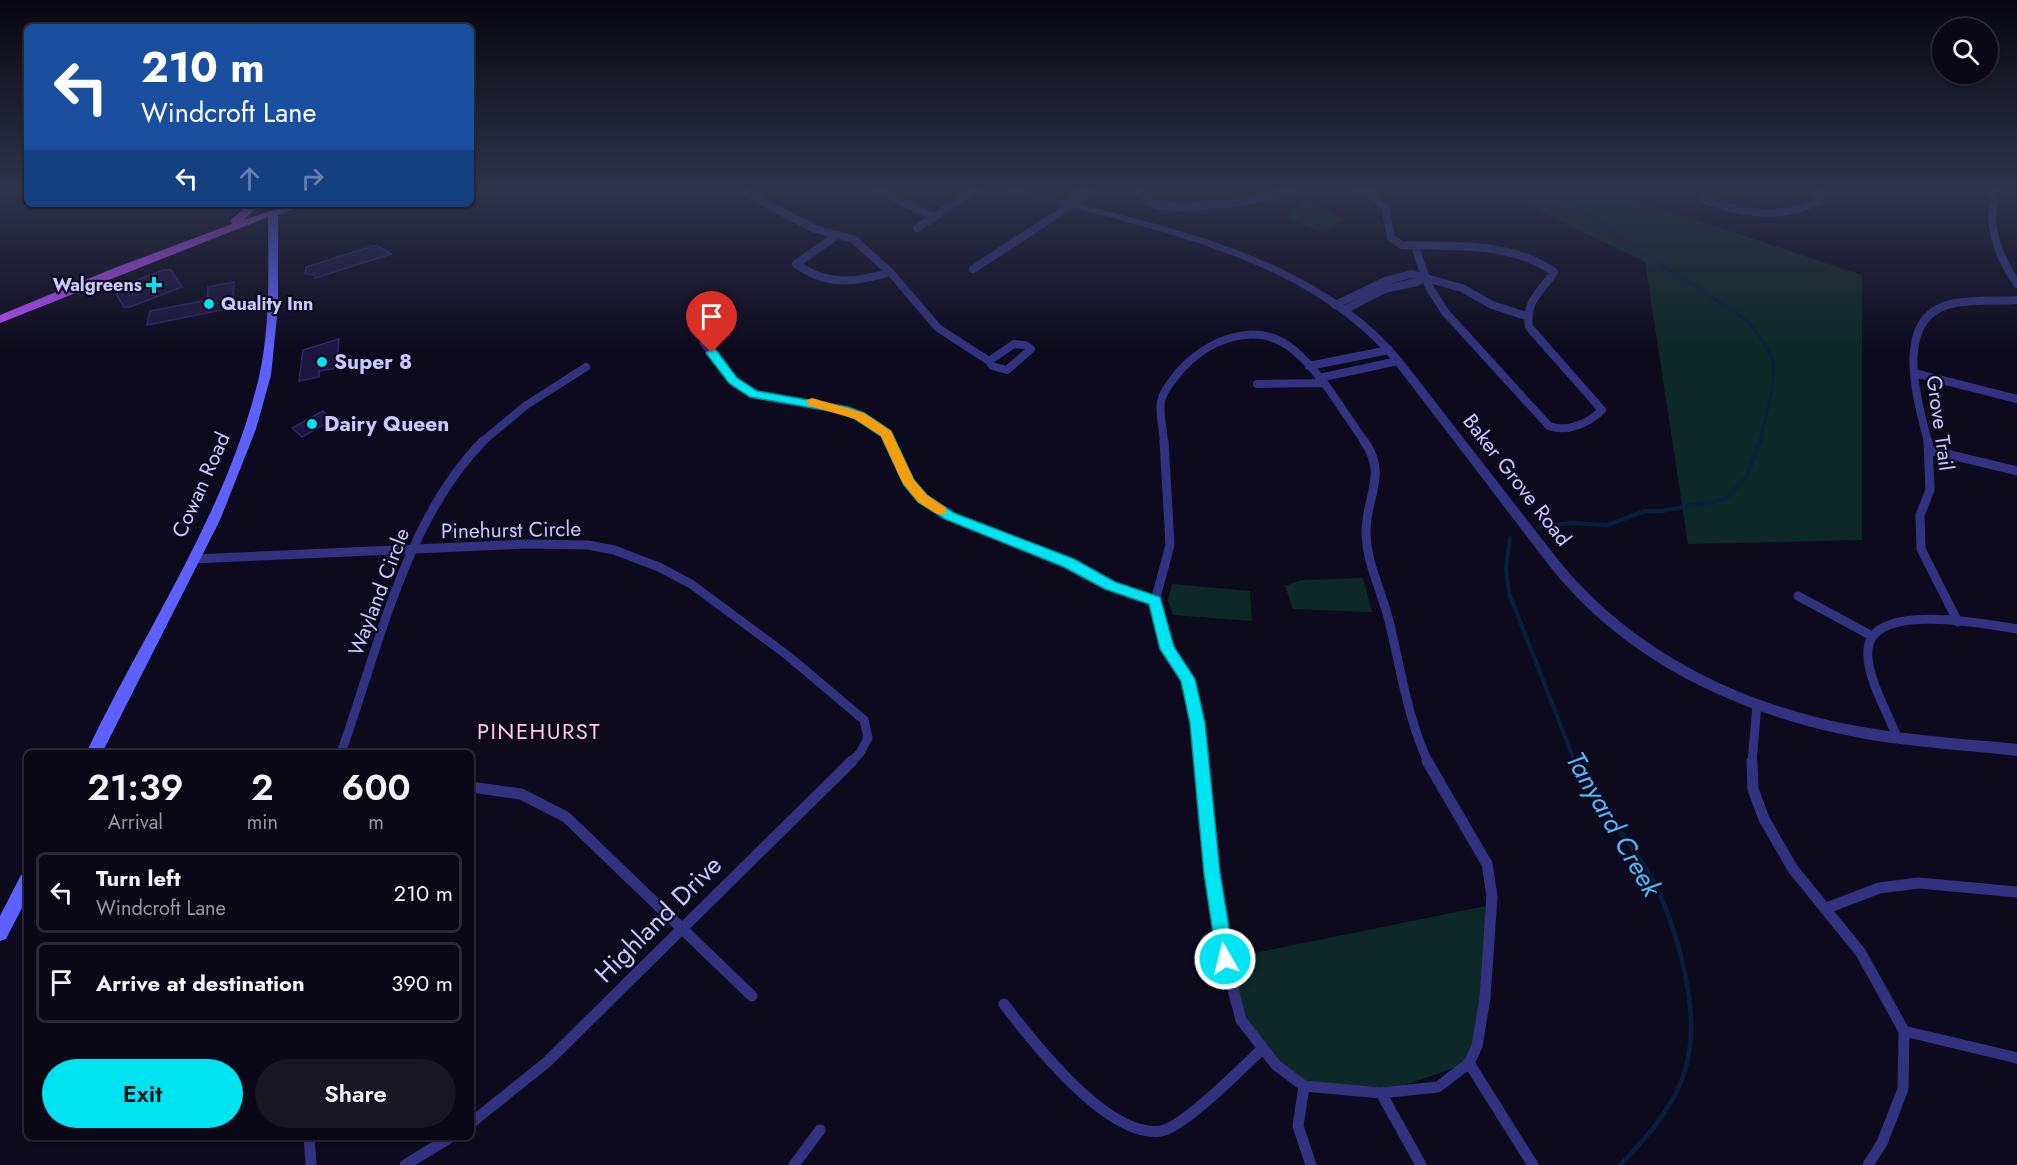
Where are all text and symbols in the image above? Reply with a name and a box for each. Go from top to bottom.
map controls [1932,18,1998,84]
button: search [1932,18,1998,84]
text: 210 m [141,37,265,98]
icon: left [42,48,120,126]
text: Windcroft Lane [141,93,316,132]
icon: left [170,162,203,195]
icon: ahead [233,162,266,195]
icon: right [296,162,329,195]
place label: Walgreens [53,272,142,298]
marker: Walgreens [147,278,161,292]
place label: Quality Inn [221,291,313,317]
pin [686,291,737,353]
marker: Quality Inn [202,297,216,311]
icon: arrive [695,300,728,333]
place label: Super 8 [334,347,412,377]
marker: Super 8 [315,355,329,369]
street label: Grove Trail [1918,373,1962,473]
street label: Baker Grove Road [1456,407,1578,553]
place label: Dairy Queen [324,409,449,439]
marker: Dairy Queen [305,417,319,431]
street label: Cowan Road [164,427,238,543]
street label: Pinehurst Circle [441,514,582,546]
street label: Wayland Circle [341,524,417,660]
district label: PINEHURST [477,715,601,747]
water label: Tanyard Creek [1557,744,1672,905]
text: 21:39 [87,761,183,813]
text: 2 [251,761,274,813]
text: 600 [341,761,411,813]
text: Arrival [108,808,163,837]
text: min [247,808,278,837]
text: m [368,808,384,837]
street label: Highland Drive [586,847,730,991]
text: Turn left [96,862,181,894]
icon: left [45,876,78,909]
text: 210 m [394,877,453,909]
text: Windcroft Lane [96,894,226,923]
position arrow [1193,927,1257,991]
icon: arrive [45,966,78,999]
text: Arrive at destination [96,967,305,999]
text: 390 m [391,967,453,999]
button: Exit [42,1059,243,1128]
button: Share [255,1059,456,1128]

